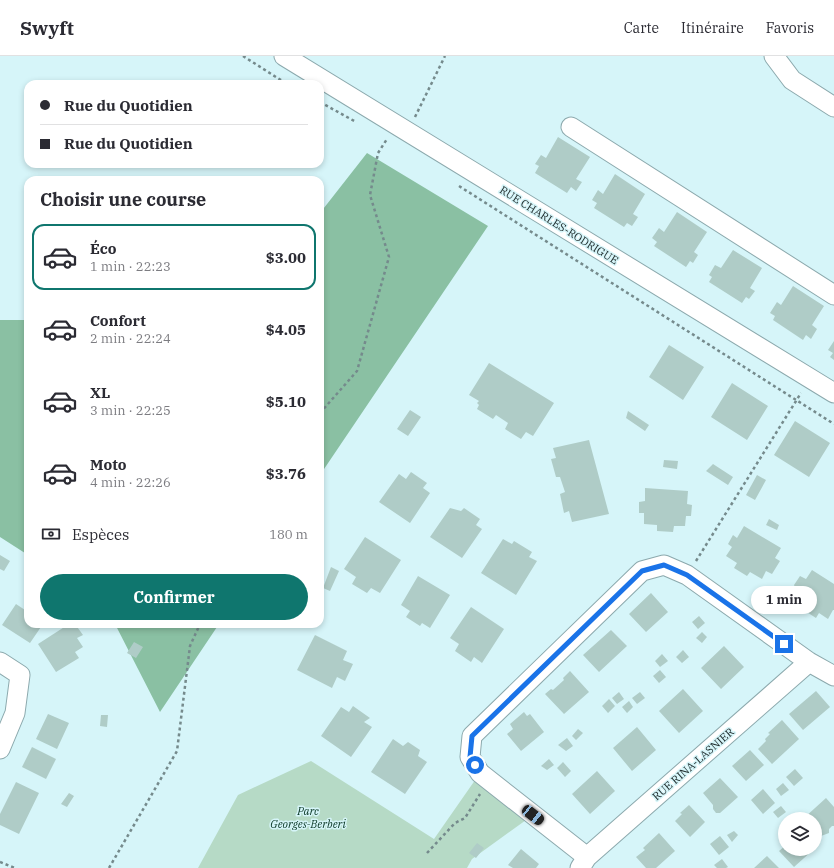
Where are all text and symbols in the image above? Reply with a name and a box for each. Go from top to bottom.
text: Swyft [20,16,74,40]
text: Carte [624,19,659,37]
text: Itinéraire [681,19,744,37]
text: Favoris [766,19,814,37]
text: Rue du Quotidien [64,96,193,115]
text: Rue du Quotidien [64,134,193,153]
street label: RUE CHARLES-RODRIGUE [497,183,621,267]
text: Choisir une course [40,188,206,211]
icon: car [42,239,78,275]
text: Éco [90,239,116,258]
text: $3.00 [266,248,306,267]
text: 1 min · 22:23 [90,258,171,275]
icon: car [42,311,78,347]
text: Confort [90,311,146,330]
text: $4.05 [266,320,306,339]
text: 2 min · 22:24 [90,330,171,347]
icon: car [42,383,78,419]
text: XL [90,383,110,402]
text: $5.10 [266,392,306,411]
text: 3 min · 22:25 [90,402,171,419]
icon: car [42,455,78,491]
text: Moto [90,455,127,474]
text: $3.76 [266,464,306,483]
text: 4 min · 22:26 [90,474,171,491]
icon: cash [40,523,62,545]
text: Espèces [72,525,129,544]
text: 180 m [269,526,308,543]
button: Confirmer [40,574,308,620]
callout: 1 min [751,586,817,614]
text: 1 min [766,591,802,608]
route end [775,635,793,653]
street label: RUE RINA-LASNIER [649,724,737,803]
route start [466,756,484,774]
car [520,803,546,827]
park label: Parc Georges-Berberi [270,804,346,831]
map controls [778,812,822,856]
button: layers [778,812,822,856]

